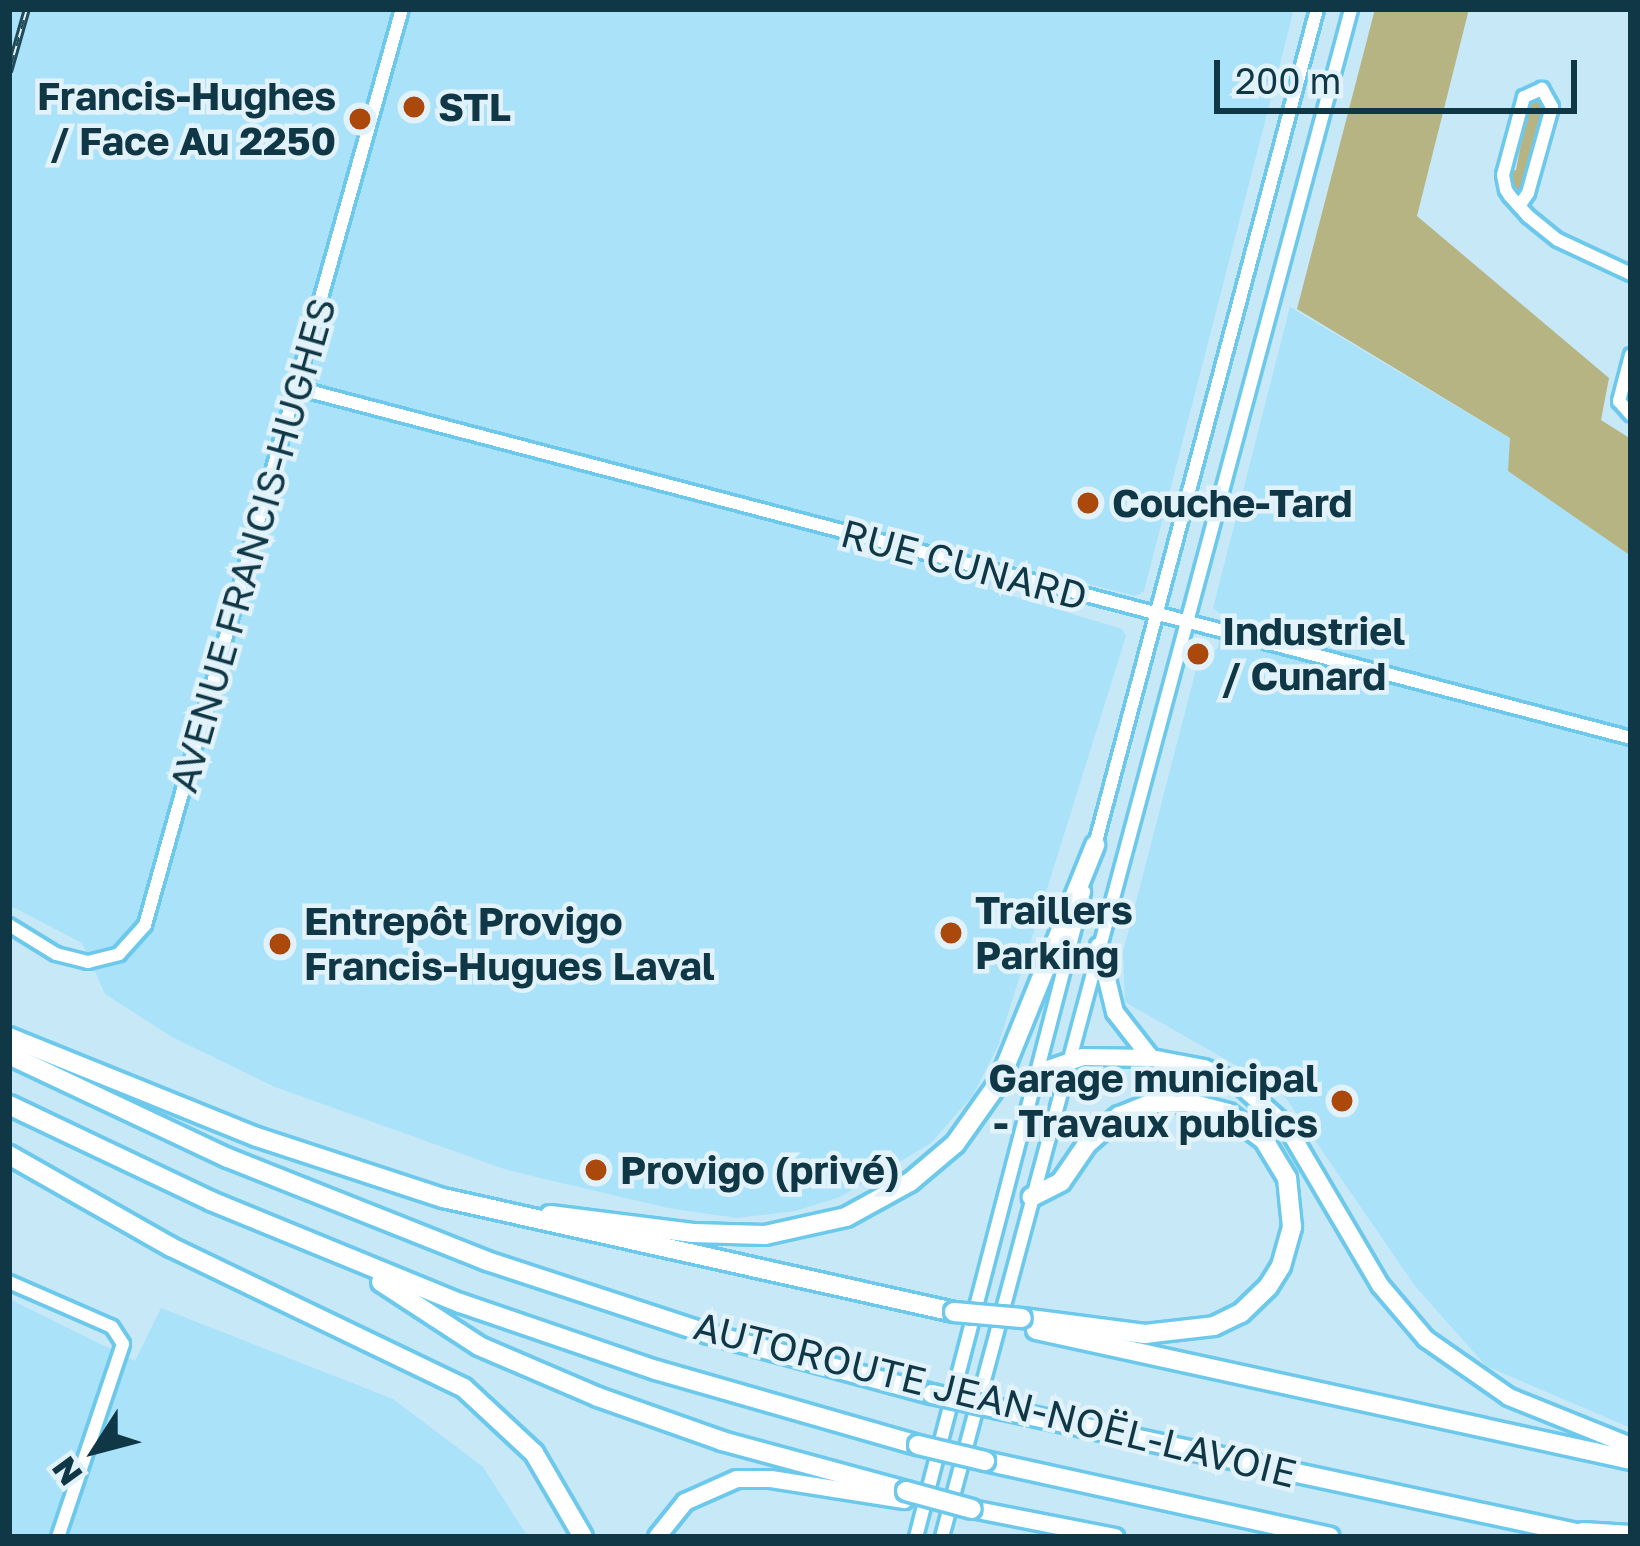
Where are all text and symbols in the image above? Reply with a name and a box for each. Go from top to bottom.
scale bar [1220,36,1583,110]
text: 200 m [1235,59,1341,102]
place label: Francis-Hughes / Face Au 2250 [37,74,336,165]
place label: STL [438,84,511,130]
marker: STL [401,94,427,120]
marker: Francis-Hughes / Face Au 2250 [347,106,373,132]
street label: AVENUE FRANCIS-HUGHES [160,292,346,798]
place label: Couche-Tard [1112,480,1353,526]
marker: Couche-Tard [1075,490,1101,516]
street label: RUE CUNARD [836,510,1092,620]
place label: Industriel / Cunard [1222,609,1405,700]
marker: Industriel / Cunard [1185,641,1211,667]
place label: Traillers Parking [975,888,1133,979]
place label: Entrepôt Provigo Francis-Hugues Laval [304,899,715,990]
marker: Traillers Parking [938,920,964,946]
marker: Entrepôt Provigo Francis-Hugues Laval [267,931,293,957]
place label: Garage municipal - Travaux publics [988,1056,1318,1147]
marker: Garage municipal - Travaux publics [1329,1088,1355,1114]
place label: Provigo (privé) [620,1147,900,1193]
marker: Provigo (privé) [583,1157,609,1183]
street label: AUTOROUTE JEAN-NOËL-LAVOIE [689,1302,1301,1498]
north arrow [36,1390,156,1510]
text: N [43,1450,90,1493]

